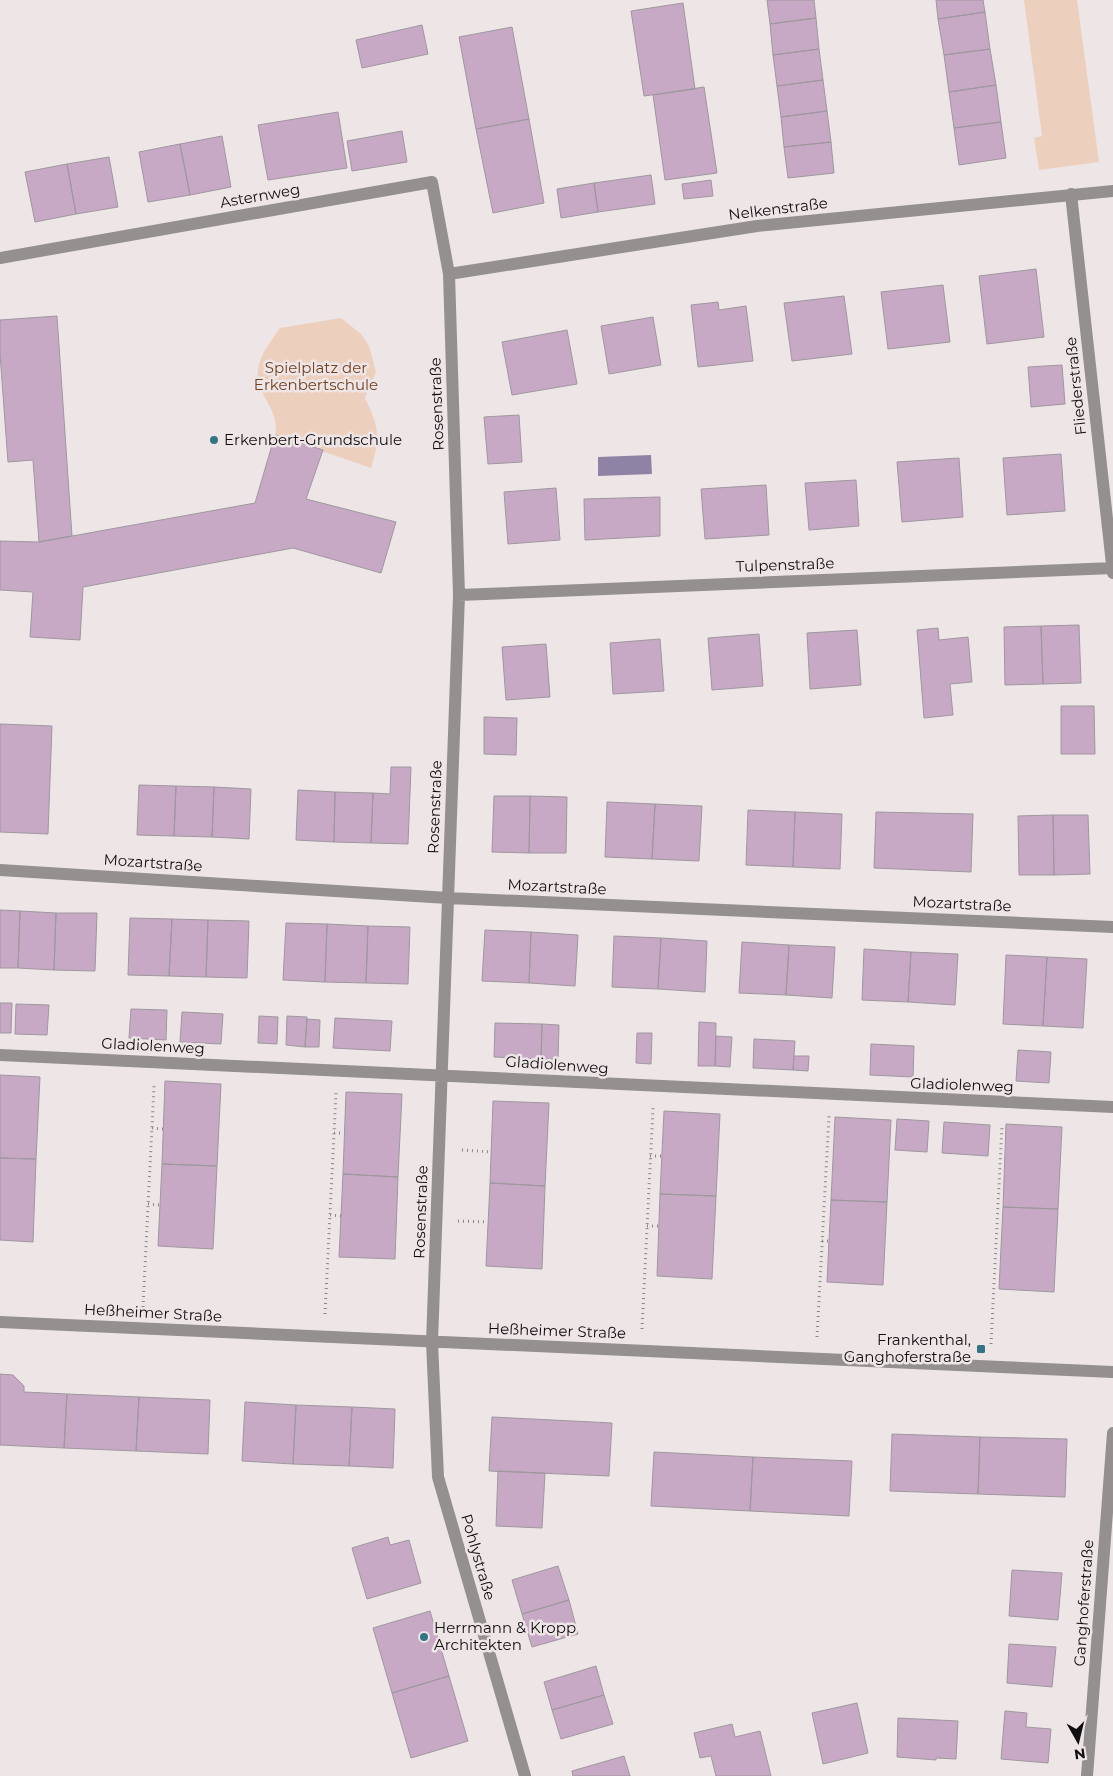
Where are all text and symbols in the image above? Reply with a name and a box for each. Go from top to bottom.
street label: Asternweg [218,179,301,212]
street label: Nelkenstraße [727,193,829,224]
street label: Fliederstraße [1061,336,1090,436]
street label: Rosenstraße [425,357,448,451]
park label: Spielplatz der Erkenbertschule [254,358,378,394]
place label: Erkenbert-Grundschule [224,430,402,449]
marker: Erkenbert-Grundschule [208,434,220,446]
street label: Tulpenstraße [735,553,835,576]
street label: Rosenstraße [423,760,446,854]
street label: Mozartstraße [103,850,203,875]
street label: Mozartstraße [507,874,607,899]
street label: Mozartstraße [912,891,1012,916]
street label: Gladiolenweg [101,1033,205,1058]
street label: Gladiolenweg [505,1051,609,1078]
street label: Gladiolenweg [910,1073,1014,1096]
street label: Rosenstraße [409,1165,432,1259]
street label: Heßheimer Straße [84,1299,222,1326]
street label: Heßheimer Straße [488,1319,626,1342]
place label: Frankenthal, Ganghoferstraße [844,1330,971,1366]
marker: Frankenthal, Ganghoferstraße [975,1343,987,1355]
street label: Pohlystraße [457,1512,500,1602]
street label: Ganghoferstraße [1070,1539,1097,1667]
place label: Herrmann & Kropp Architekten [434,1618,576,1654]
marker: Herrmann & Kropp Architekten [418,1631,430,1643]
north arrow [1053,1716,1103,1766]
text: N [1073,1744,1087,1764]

